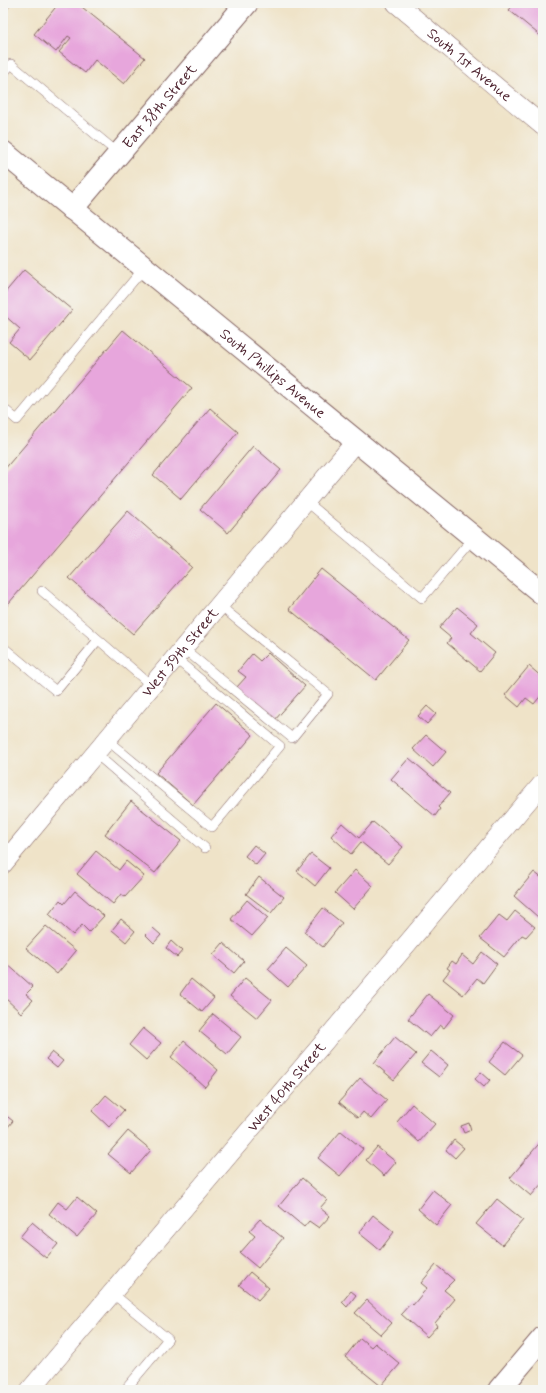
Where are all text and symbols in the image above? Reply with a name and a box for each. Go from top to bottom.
street label: South 1st Avenue [422,24,516,107]
street label: East 38th Street [118,60,202,153]
street label: South Phillips Avenue [215,324,330,423]
street label: West 39th Street [138,604,224,701]
street label: West 40th Street [243,1038,331,1137]

